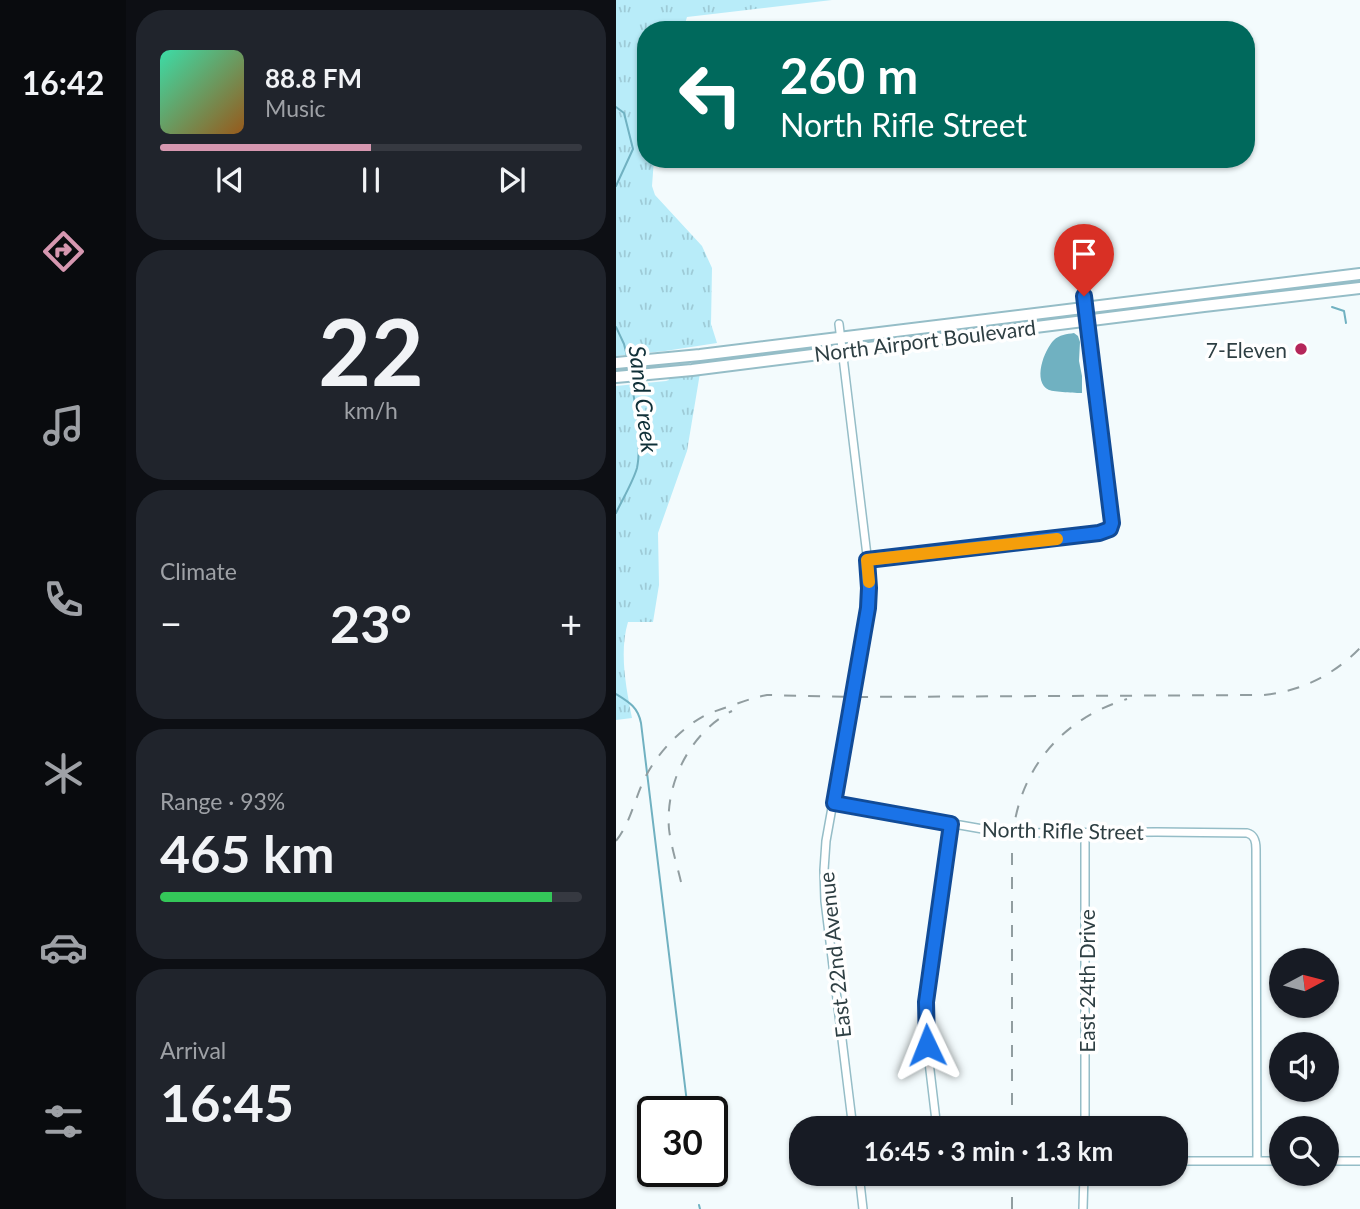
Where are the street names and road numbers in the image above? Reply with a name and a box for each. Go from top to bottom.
street label: North Airport Boulevard [813,314,1037,366]
street label: North Rifle Street [982,816,1145,844]
street label: East 22nd Avenue [813,871,855,1039]
street label: East 24th Drive [1074,909,1099,1053]

